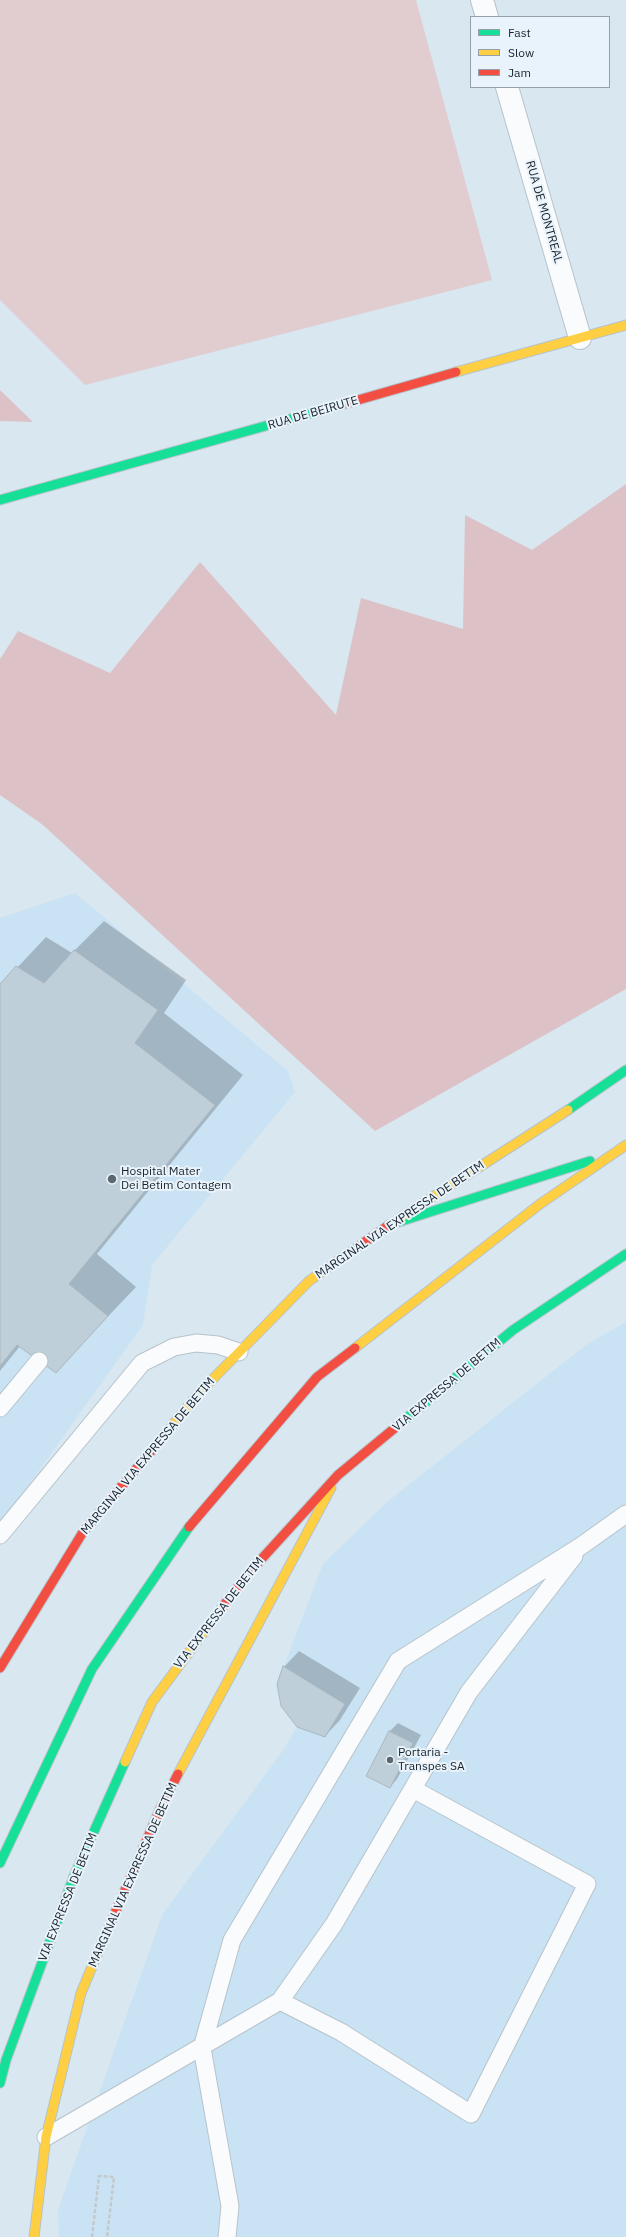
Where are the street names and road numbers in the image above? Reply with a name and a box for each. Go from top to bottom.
street label: RUA DE MONTREAL [522,159,566,265]
street label: RUA DE BEIRUTE [266,393,360,433]
street label: MARGINAL VIA EXPRESSA DE BETIM [313,1158,487,1282]
street label: VIA EXPRESSA DE BETIM [390,1335,504,1435]
street label: MARGINAL VIA EXPRESSA DE BETIM [78,1375,218,1537]
street label: VIA EXPRESSA DE BETIM [171,1554,267,1672]
street label: MARGINAL VIA EXPRESSA DE BETIM [86,1781,180,1969]
street label: VIA EXPRESSA DE BETIM [36,1831,100,1963]

